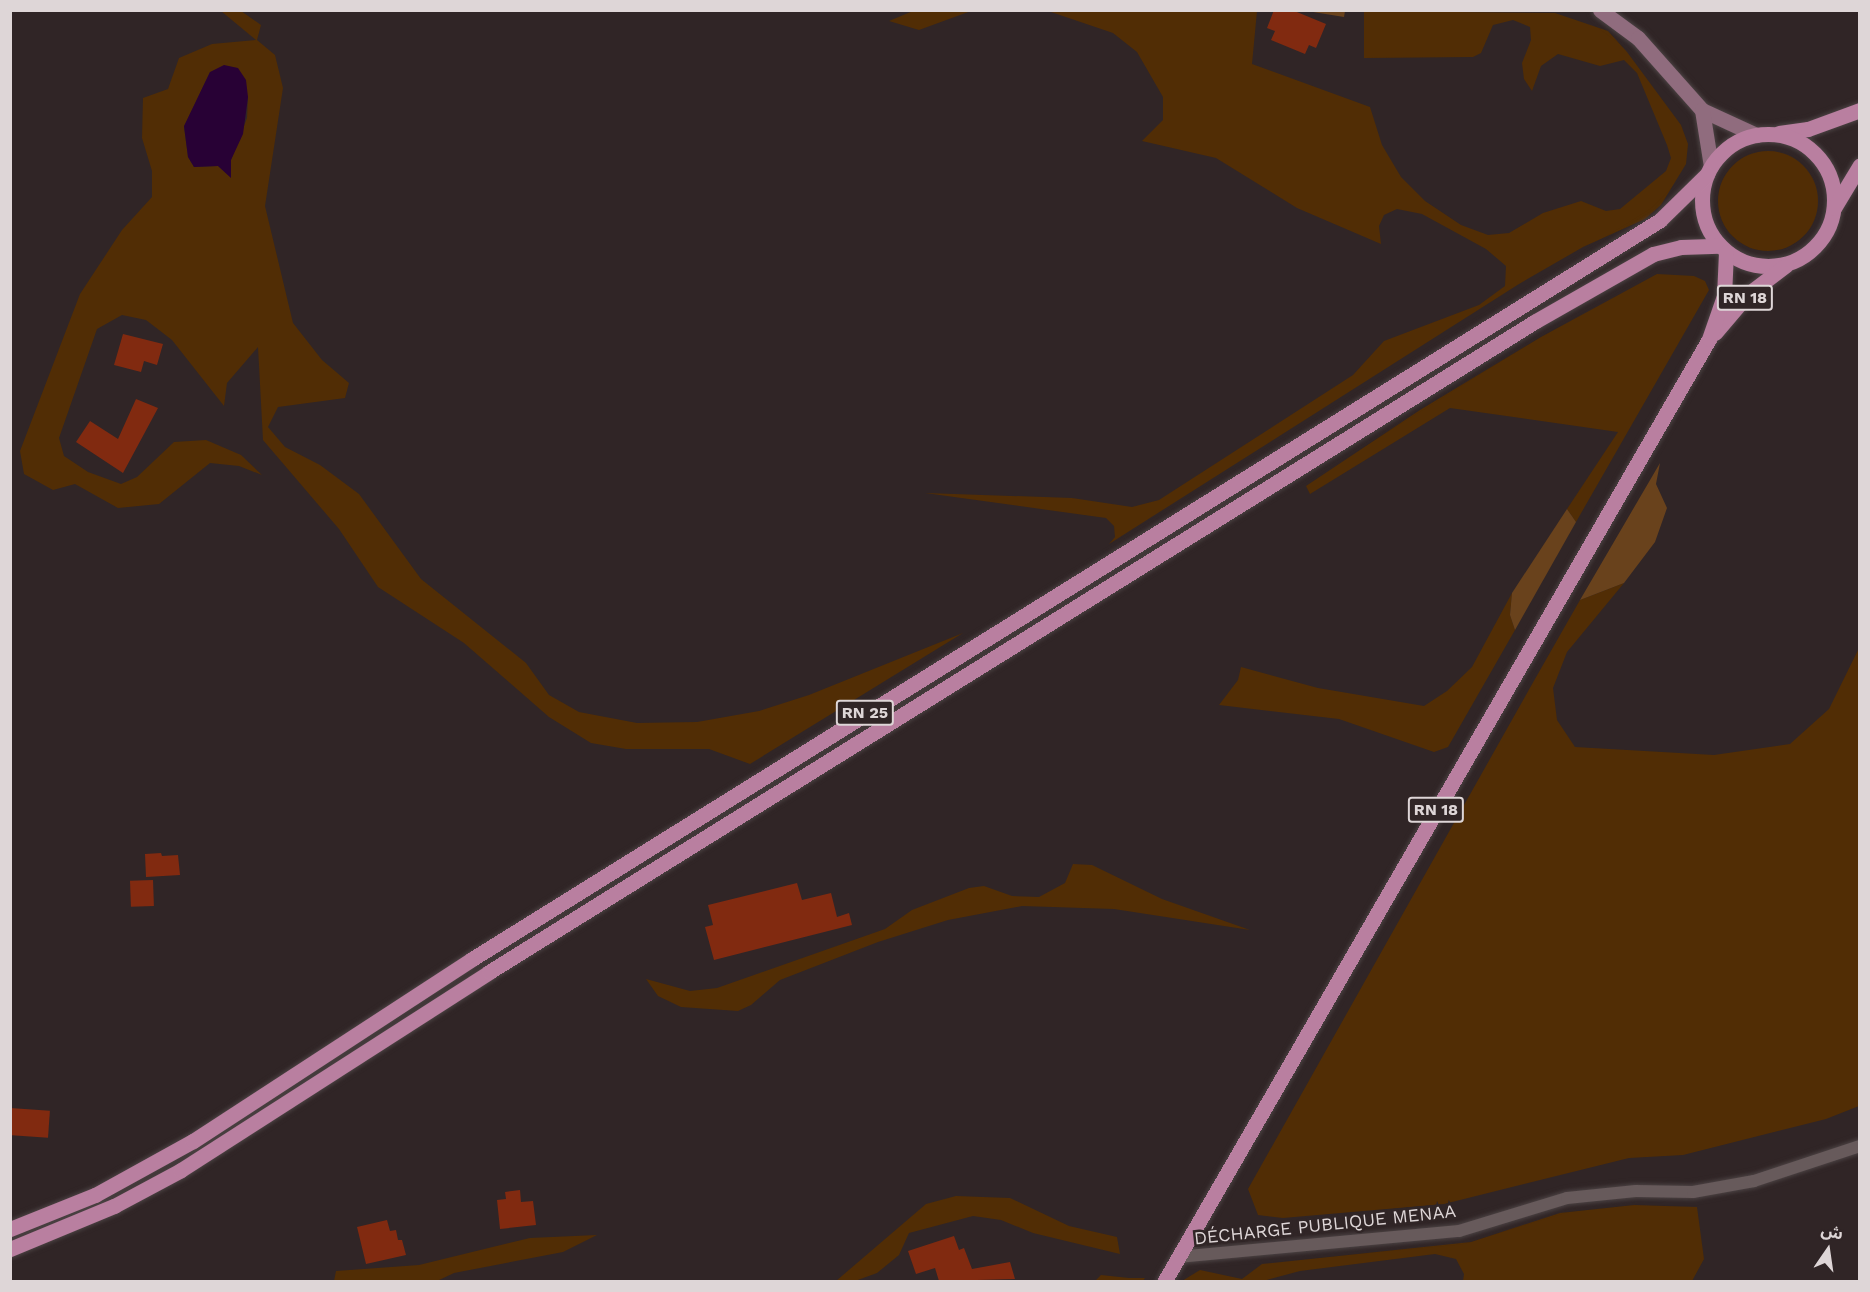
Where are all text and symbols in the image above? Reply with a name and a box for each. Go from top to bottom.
road number: RN 18 [1716,285,1774,311]
road number: RN 25 [835,700,895,726]
road number: RN 18 [1408,797,1464,823]
street label: DÉCHARGE PUBLIQUE MENAA [1193,1200,1457,1250]
north arrow [1798,1220,1858,1280]
text: ش [1819,1220,1845,1244]

